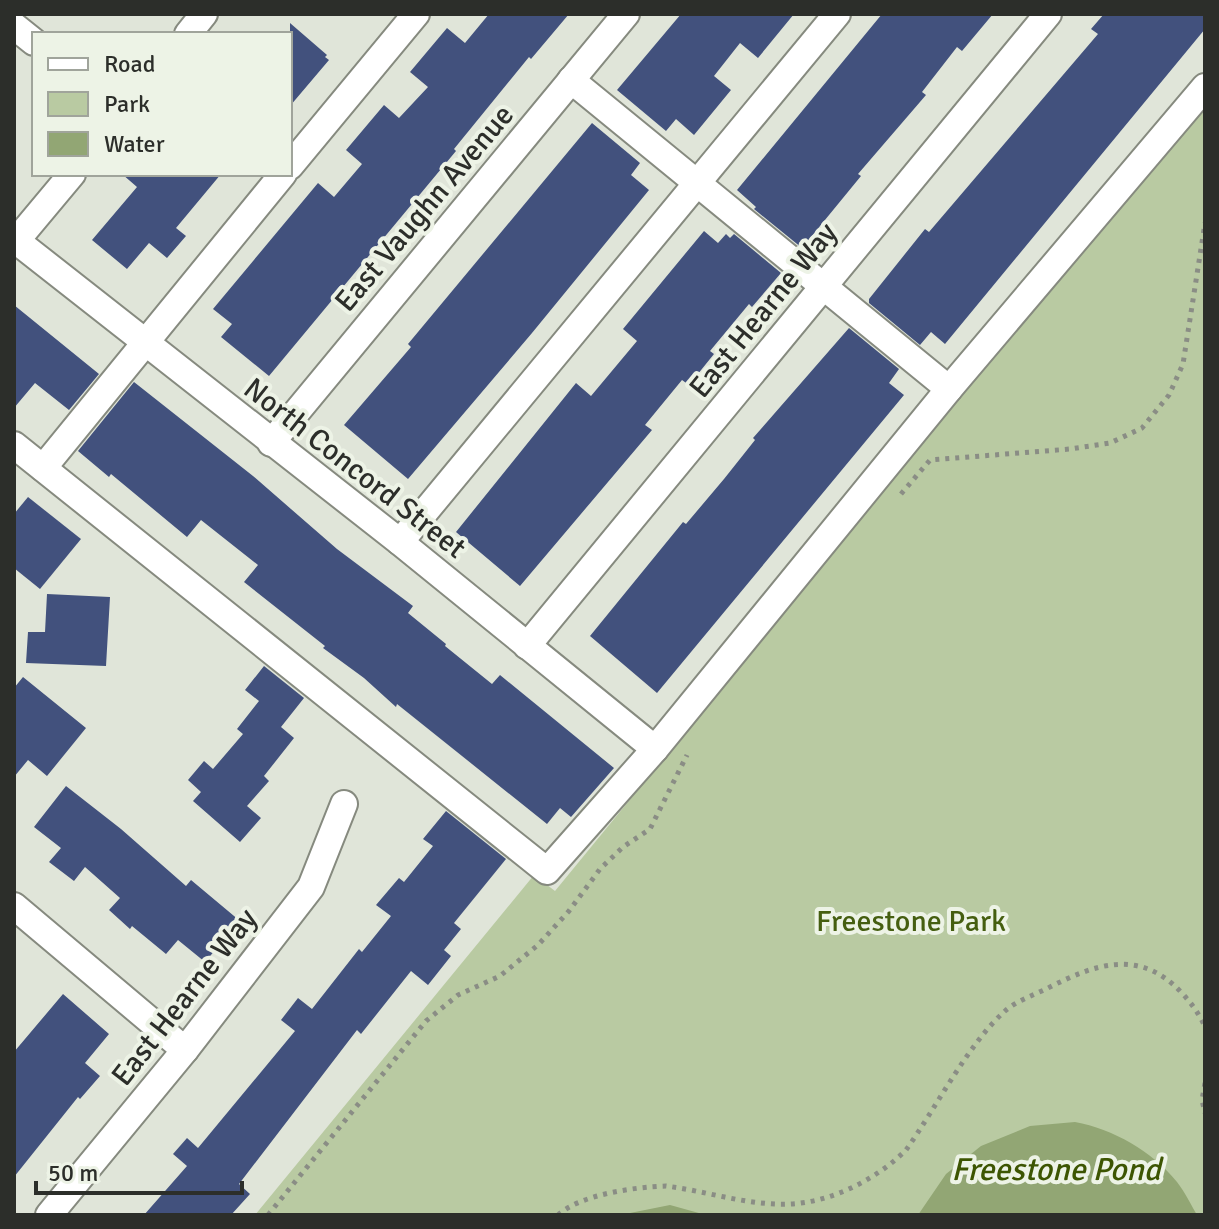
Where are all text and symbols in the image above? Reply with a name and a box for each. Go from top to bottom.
legend [32,32,292,176]
text: Road [104,49,155,79]
text: Park [104,89,150,119]
street label: East Vaughn Avenue [327,97,522,319]
text: Water [104,129,165,159]
street label: East Hearne Way [681,215,845,405]
street label: North Concord Street [236,370,473,567]
street label: East Hearne Way [104,901,265,1093]
park label: Freestone Park [816,903,1006,940]
scale bar [36,1145,242,1195]
water label: Freestone Pond [951,1150,1165,1189]
text: 50 m [48,1158,98,1188]

